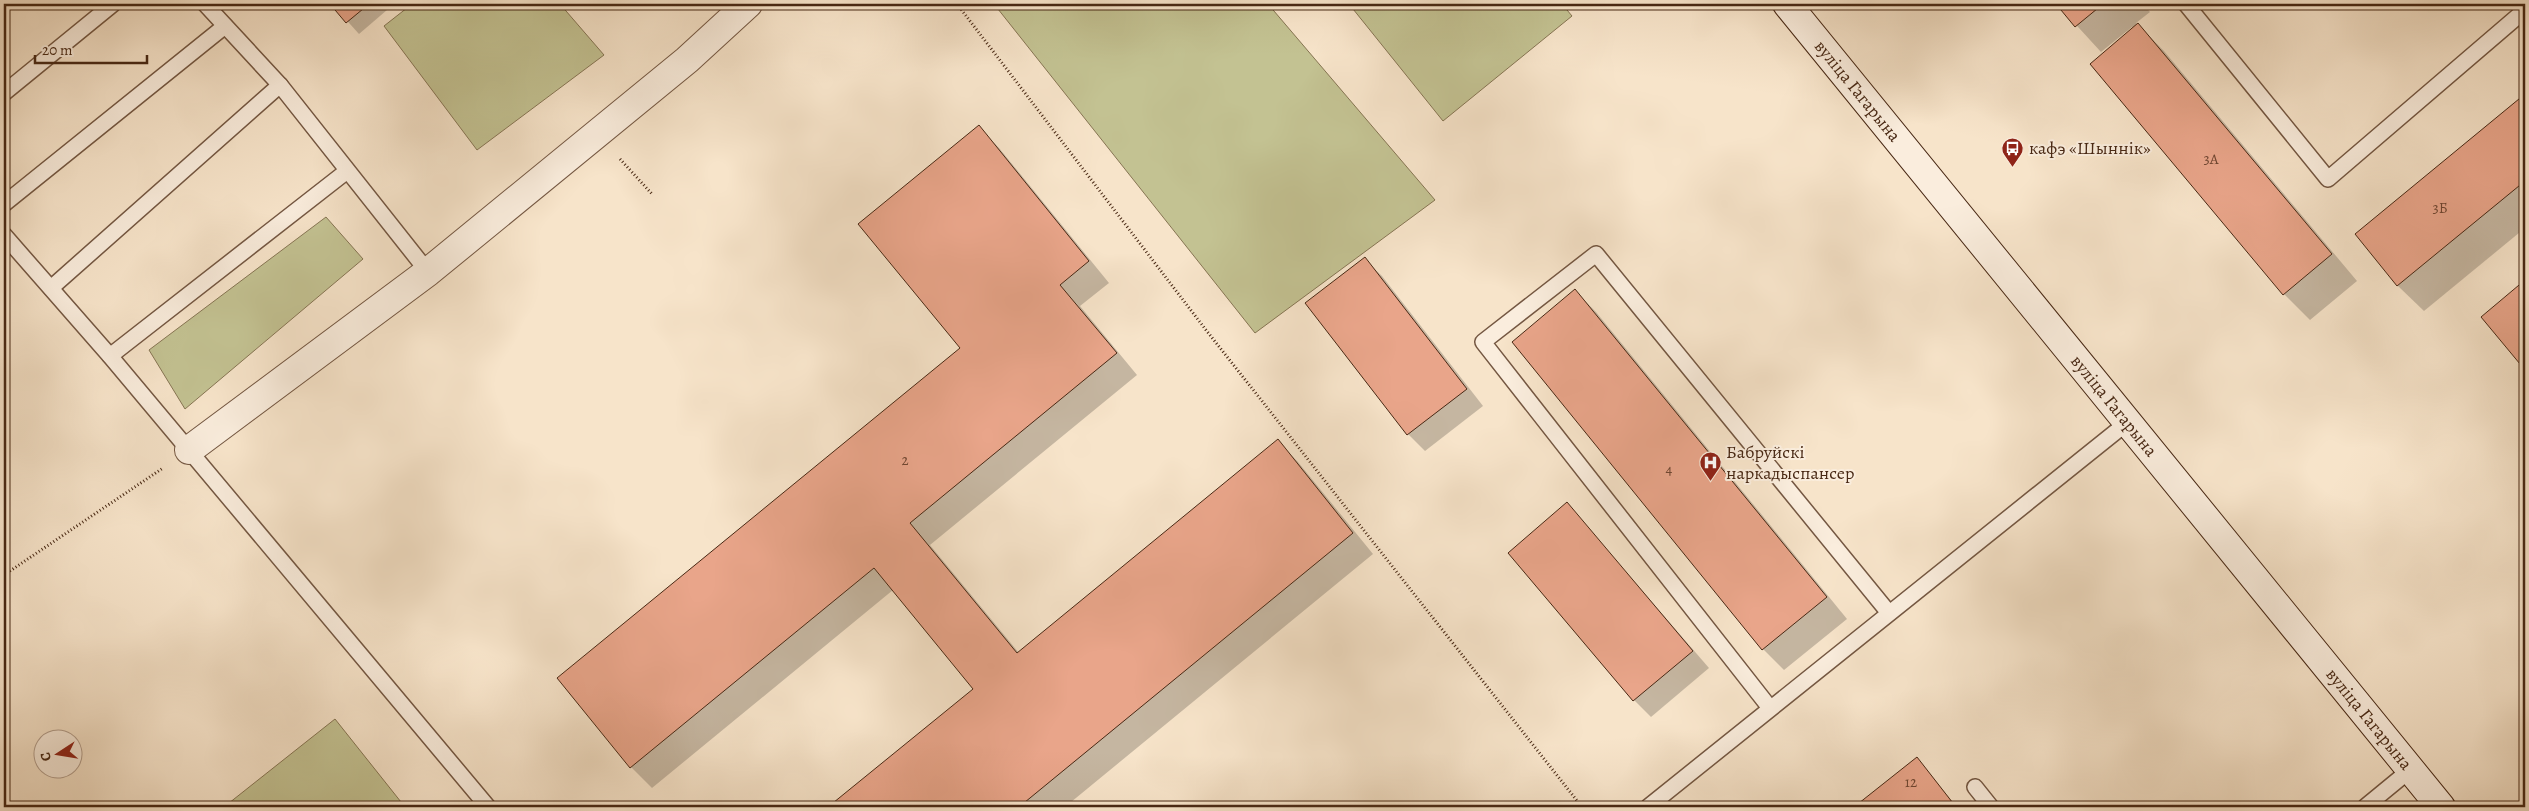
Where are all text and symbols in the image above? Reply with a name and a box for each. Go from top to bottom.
scale bar [35,32,148,64]
street label: вуліца Гагарына [1809,35,1907,147]
text: 20 m [42,40,73,60]
bus stop icon: кафэ «Шыннік» [2001,136,2025,167]
place label: кафэ «Шыннік» [2029,136,2151,160]
house number: 3А [2203,149,2219,169]
house number: 3Б [2432,198,2448,218]
street label: вуліца Гагарына [2065,350,2163,462]
place label: Бабруйскі наркадыспансер [1726,440,1854,485]
house number: 2 [901,450,909,470]
hospital icon: Бабруйскі наркадыспансер [1698,450,1722,481]
house number: 4 [1666,459,1673,479]
street label: вуліца Гагарына [2321,663,2418,775]
north arrow [32,728,82,778]
text: С [36,750,56,763]
house number: 12 [1905,772,1917,792]

